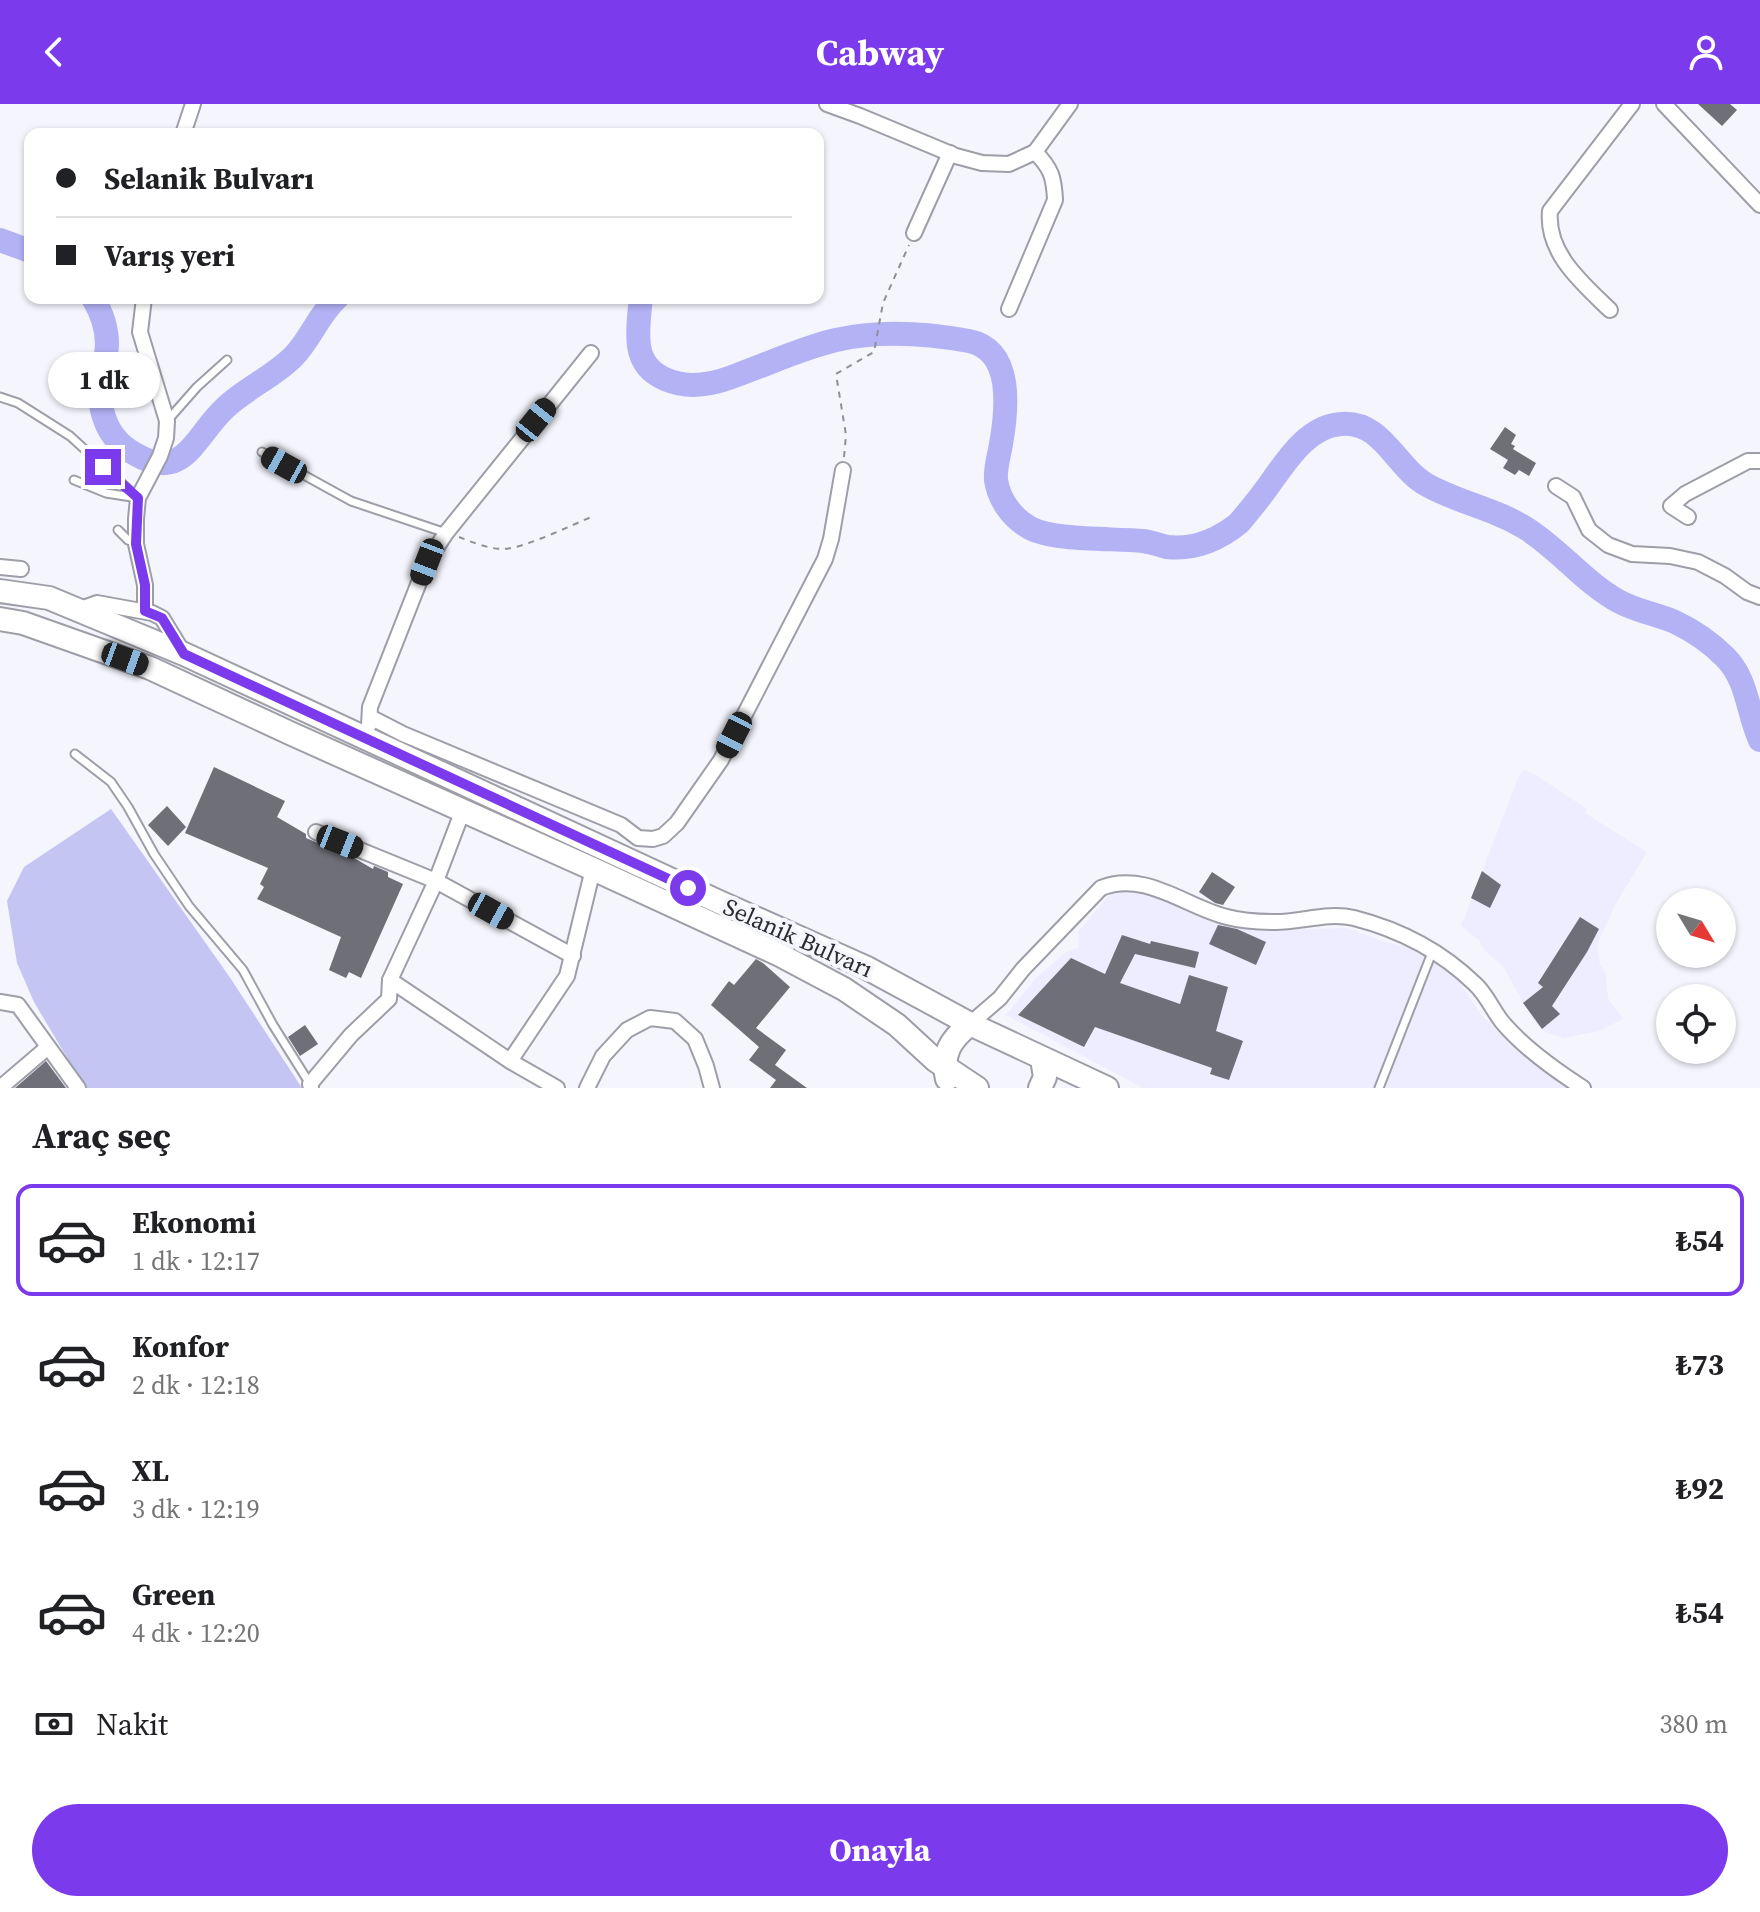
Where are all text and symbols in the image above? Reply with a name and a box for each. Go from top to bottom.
text: Cabway [816,28,944,77]
icon: back [32,30,76,74]
icon: person [1684,30,1728,74]
text: Selanik Bulvarı [104,158,314,199]
text: Varış yeri [104,235,235,276]
callout: 1 dk [47,351,159,407]
text: 1 dk [79,362,129,398]
car [512,394,560,446]
car [257,443,311,487]
route end [85,449,121,485]
car [407,535,447,589]
car [98,640,152,678]
car [712,708,756,762]
car [313,822,367,862]
route start [670,870,706,906]
north arrow [1656,888,1736,968]
map controls [1656,888,1736,1064]
car [464,889,518,933]
street label: Selanik Bulvarı [718,890,878,985]
button: locate [1656,984,1736,1064]
text: Araç seç [32,1111,171,1160]
text: Ekonomi [132,1202,256,1243]
icon: car [36,1204,108,1276]
text: ₺54 [1675,1220,1724,1261]
text: 1 dk · 12:17 [132,1243,260,1279]
text: Konfor [132,1326,229,1367]
icon: car [36,1328,108,1400]
text: ₺73 [1675,1344,1724,1385]
text: 2 dk · 12:18 [132,1367,260,1403]
text: XL [132,1450,169,1491]
icon: car [36,1452,108,1524]
text: ₺92 [1675,1468,1724,1509]
text: 3 dk · 12:19 [132,1491,260,1527]
text: Green [132,1574,215,1615]
icon: car [36,1576,108,1648]
text: ₺54 [1675,1592,1724,1633]
text: 4 dk · 12:20 [132,1615,260,1651]
icon: cash [32,1702,76,1746]
text: Nakit [96,1704,168,1745]
text: 380 m [1660,1706,1728,1742]
button: Onayla [32,1804,1728,1896]

